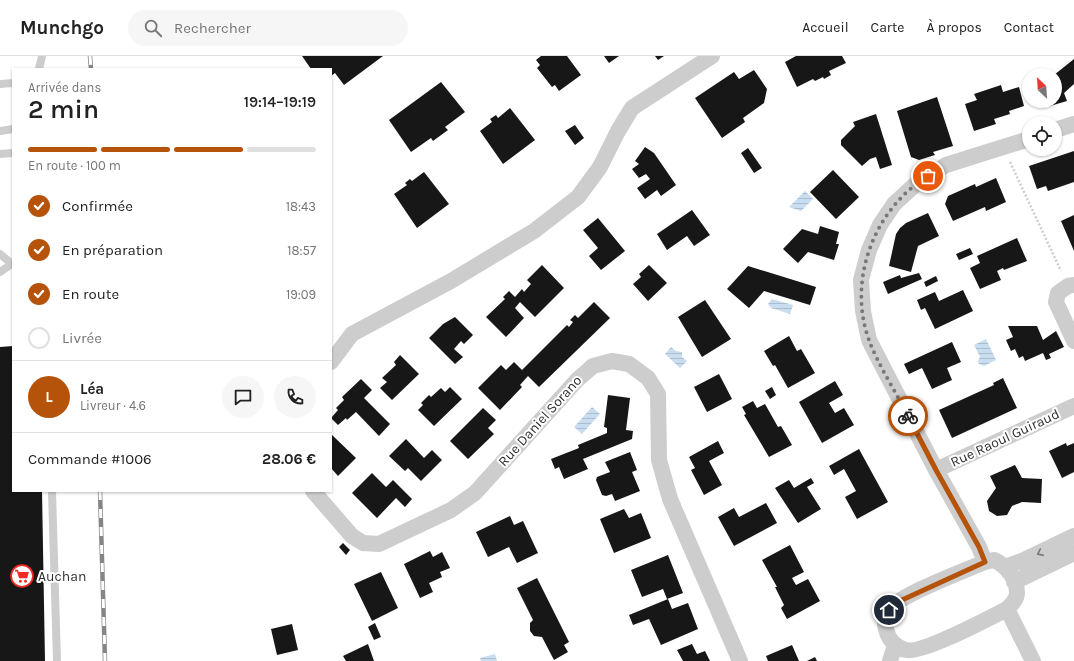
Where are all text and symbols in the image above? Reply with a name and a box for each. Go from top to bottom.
search box [128,10,408,46]
text: Munchgo [20,17,104,39]
icon: search [142,17,164,39]
text: Rechercher [174,19,251,37]
text: Accueil [802,19,849,36]
text: Carte [871,19,904,36]
text: À propos [926,19,982,36]
text: Contact [1004,19,1054,36]
north arrow [1022,68,1062,108]
map controls [1022,68,1062,156]
text: Arrivée dans [28,80,101,95]
text: 19:14–19:19 [244,93,316,111]
text: 2 min [28,94,99,125]
button: locate [1022,116,1062,156]
text: En route · 100 m [28,158,121,173]
pin [911,159,945,193]
icon: bag [917,165,939,187]
icon: check [28,195,50,217]
text: Confirmée [62,197,133,215]
text: 18:43 [286,199,316,214]
icon: check [28,239,50,261]
text: En préparation [62,241,163,259]
text: 18:57 [287,243,316,258]
icon: check [28,283,50,305]
text: En route [62,285,119,303]
text: 19:09 [286,287,316,302]
text: Livrée [62,329,102,347]
street label: Rue Daniel Sorano [495,372,585,470]
button: chat [222,376,264,418]
button: phone [274,376,316,418]
text: Léa [80,380,104,398]
text: L [45,388,53,406]
courier [888,396,928,436]
text: Livreur · 4.6 [80,398,146,413]
icon: bike [897,405,919,427]
street label: Rue Raoul Guiraud [948,405,1062,471]
text: Commande #1006 [28,450,152,468]
text: 28.06 € [262,450,316,468]
one-way arrow [1037,548,1044,556]
supermarket icon: Auchan [9,563,35,589]
place label: Auchan [38,568,86,585]
pin [872,593,906,627]
icon: home [878,599,900,621]

